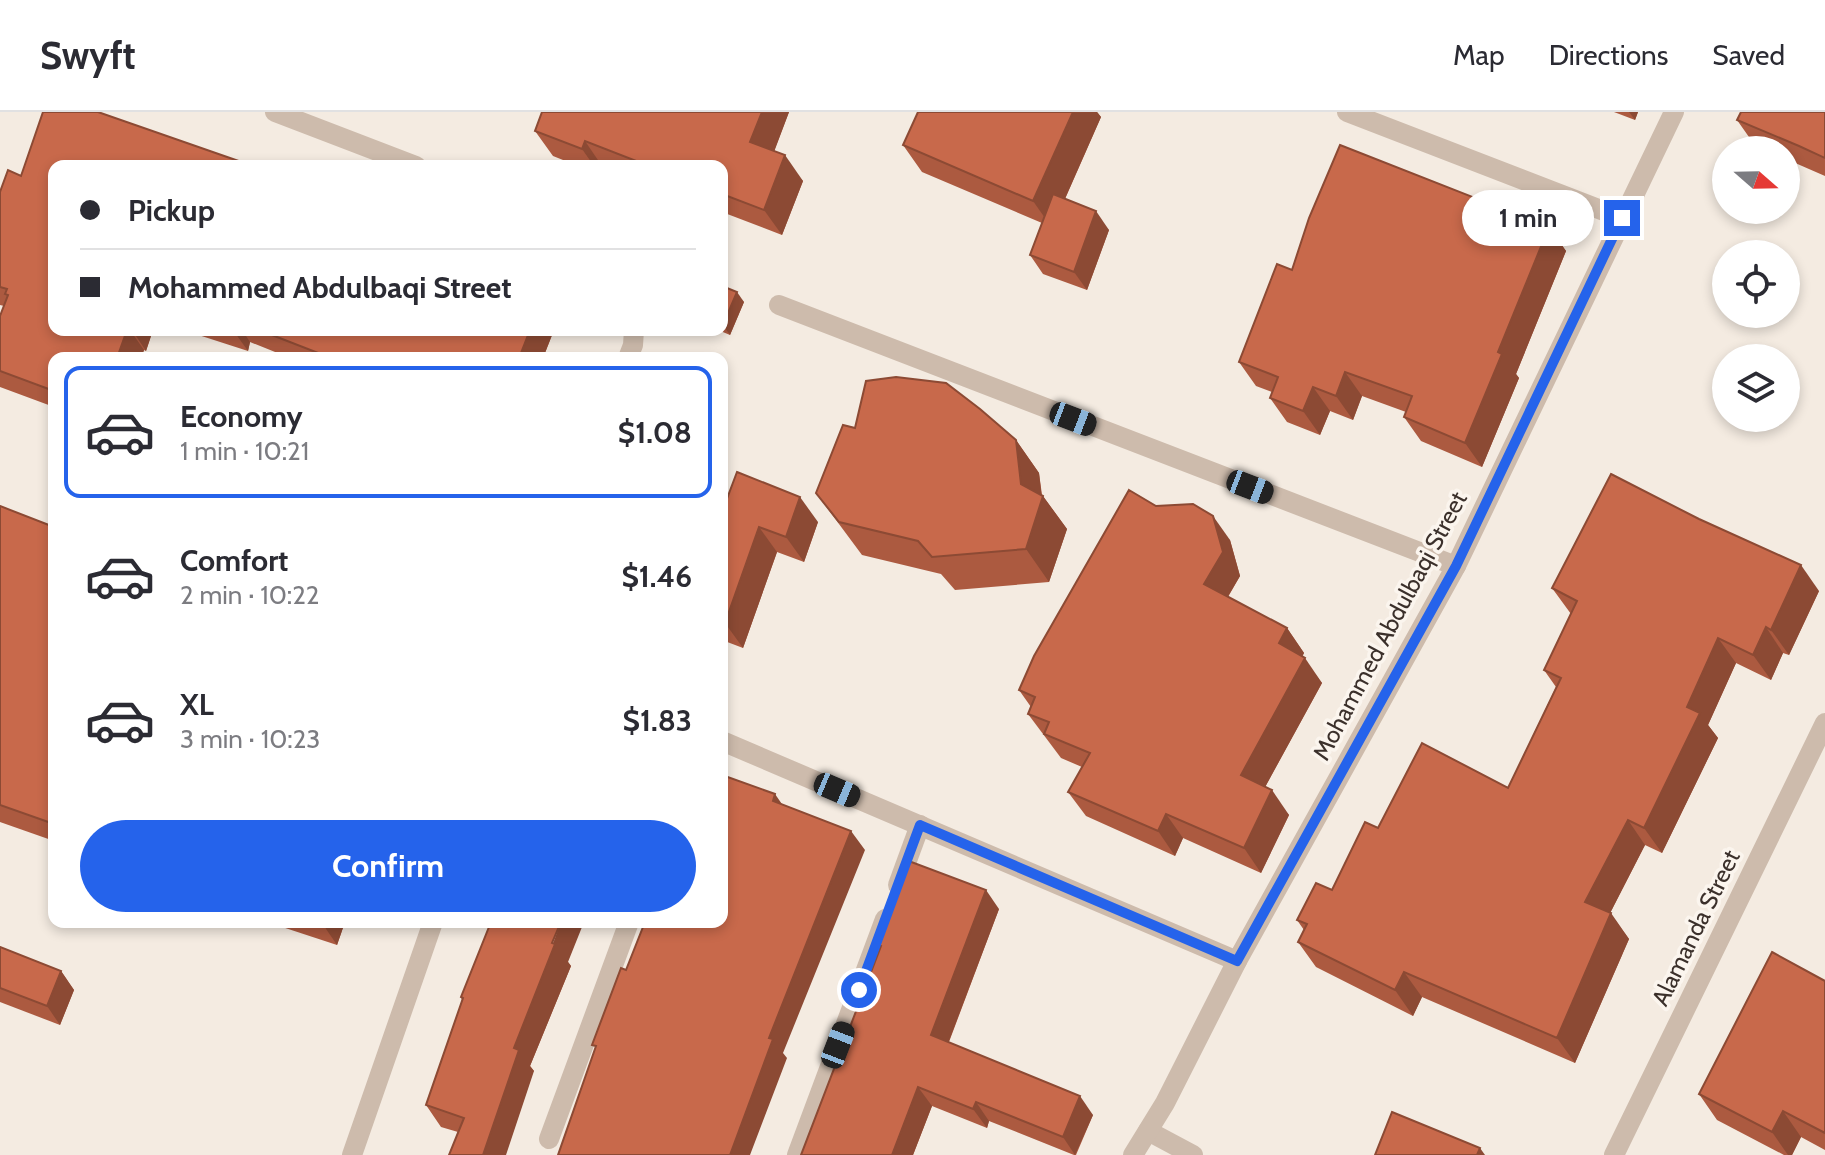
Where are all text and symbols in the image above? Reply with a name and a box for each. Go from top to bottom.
text: Swyft [40,32,136,79]
text: Map [1453,38,1505,72]
text: Directions [1549,38,1668,72]
text: Saved [1712,38,1785,72]
north arrow [1712,136,1800,224]
map controls [1712,136,1800,432]
callout: 1 min [1462,190,1594,246]
text: Pickup [128,192,215,229]
route end [1604,200,1640,236]
text: 1 min [1499,202,1557,234]
button: locate [1712,240,1800,328]
text: Mohammed Abdulbaqi Street [128,269,512,306]
button: layers [1712,344,1800,432]
icon: car [84,396,156,468]
text: Economy [180,398,303,435]
car [1046,399,1100,439]
text: $1.08 [618,414,692,451]
text: 1 min · 10:21 [180,435,309,467]
car [1223,467,1277,507]
street label: Mohammed Abdulbaqi Street [1306,486,1473,765]
icon: car [84,540,156,612]
text: Comfort [180,542,288,579]
text: $1.46 [621,558,692,595]
text: 2 min · 10:22 [180,579,320,611]
icon: car [84,684,156,756]
text: XL [180,686,214,723]
text: $1.83 [623,702,692,739]
text: 3 min · 10:23 [180,723,320,755]
car [810,770,864,810]
button: Confirm [80,820,696,912]
street label: Alamanda Street [1645,845,1746,1010]
route start [841,972,877,1008]
car [818,1018,858,1072]

